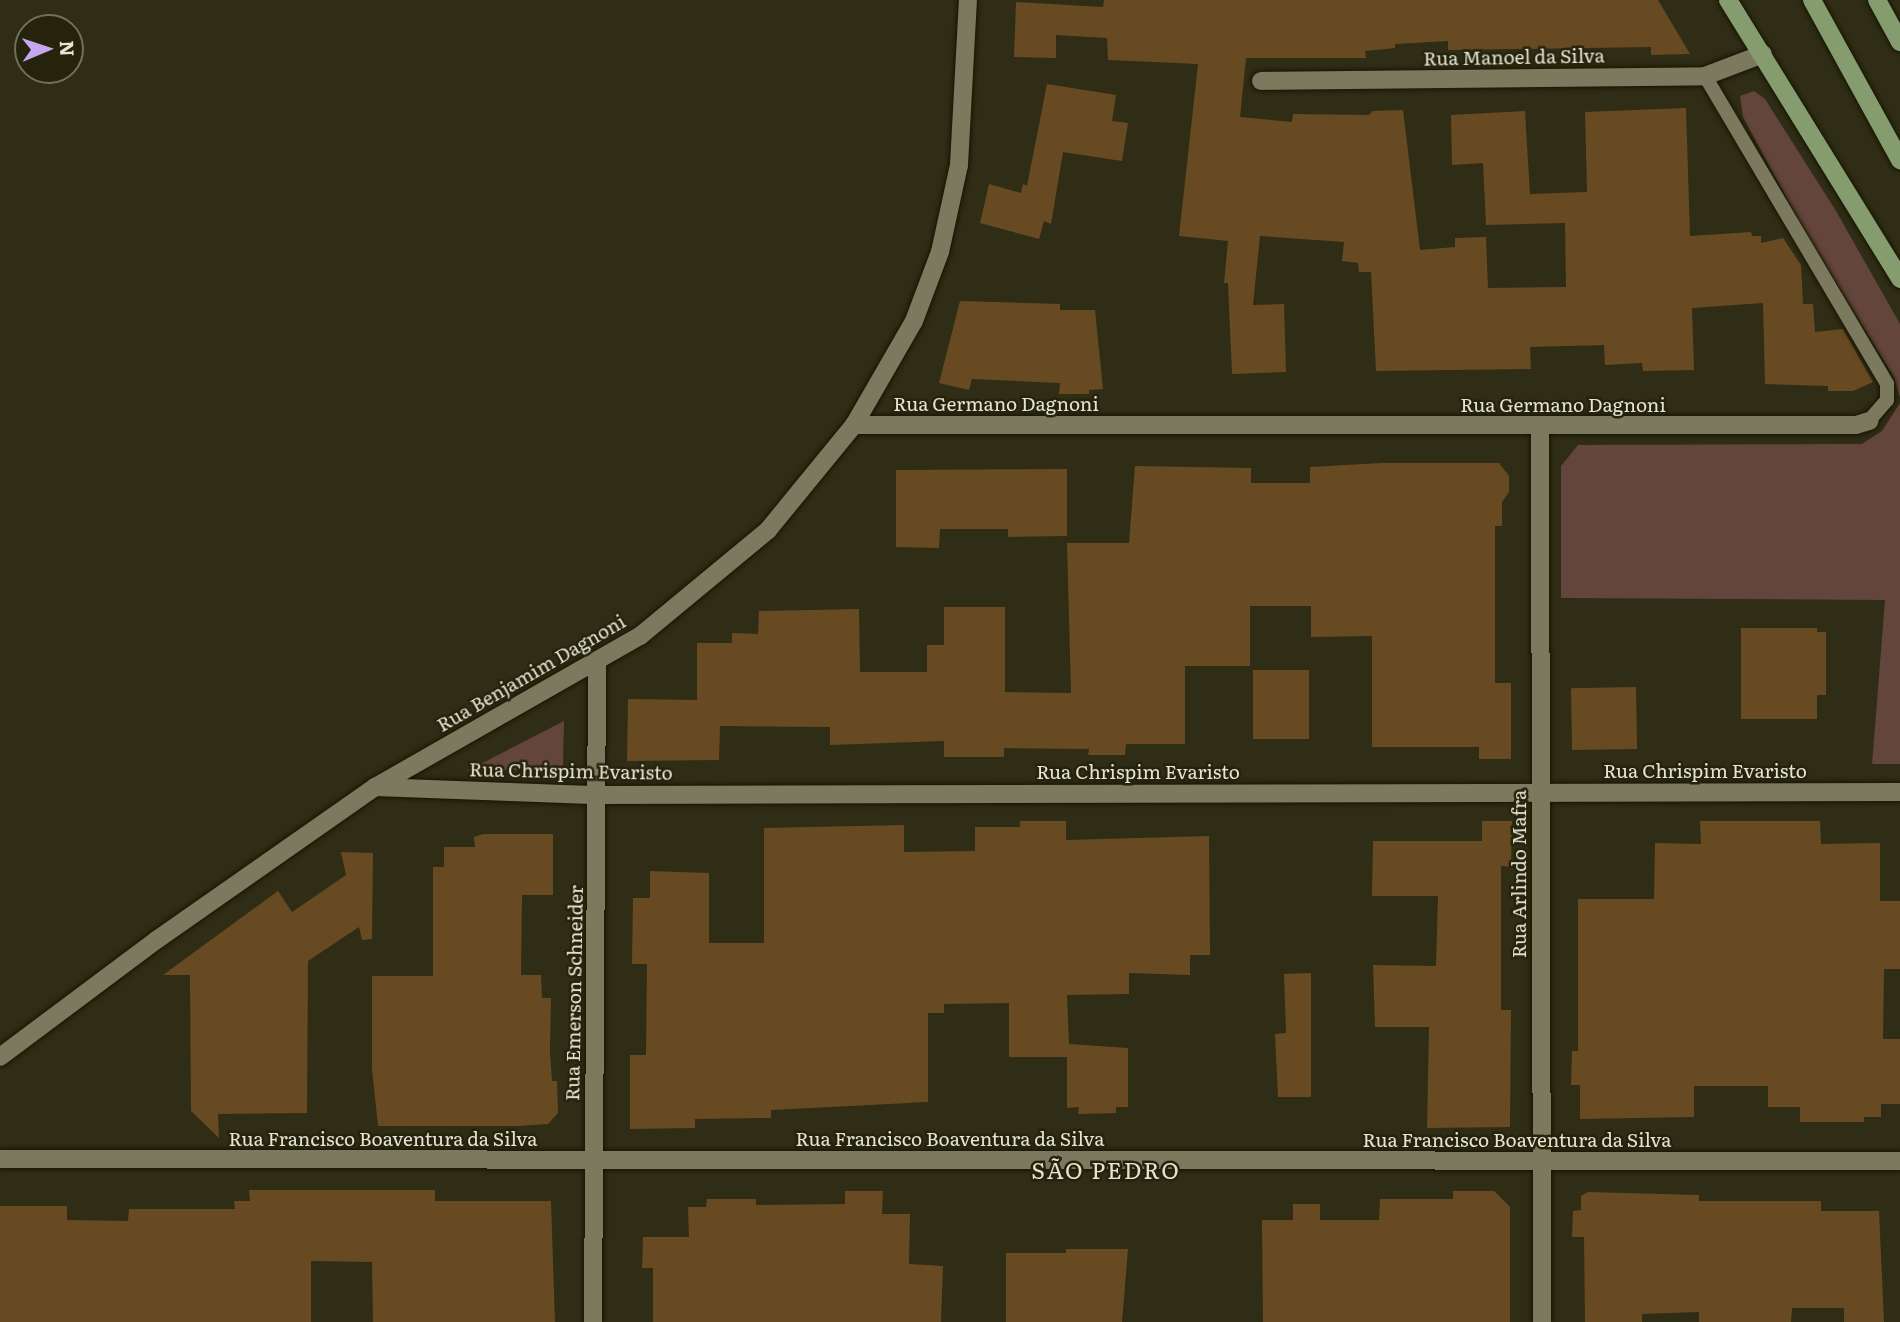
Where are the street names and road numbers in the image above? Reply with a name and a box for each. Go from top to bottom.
street label: Rua Manoel da Silva [1423,44,1605,70]
street label: Rua Germano Dagnoni [893,393,1099,415]
street label: Rua Germano Dagnoni [1460,394,1666,416]
street label: Rua Benjamim Dagnoni [433,610,629,736]
street label: Rua Chrispim Evaristo [469,758,673,784]
street label: Rua Chrispim Evaristo [1603,760,1807,782]
street label: Rua Chrispim Evaristo [1036,761,1240,783]
street label: Rua Arlindo Mafra [1508,790,1530,958]
street label: Rua Emerson Schneider [561,885,587,1101]
street label: Rua Francisco Boaventura da Silva [229,1128,537,1150]
street label: Rua Francisco Boaventura da Silva [796,1128,1104,1150]
street label: Rua Francisco Boaventura da Silva [1363,1129,1671,1151]

